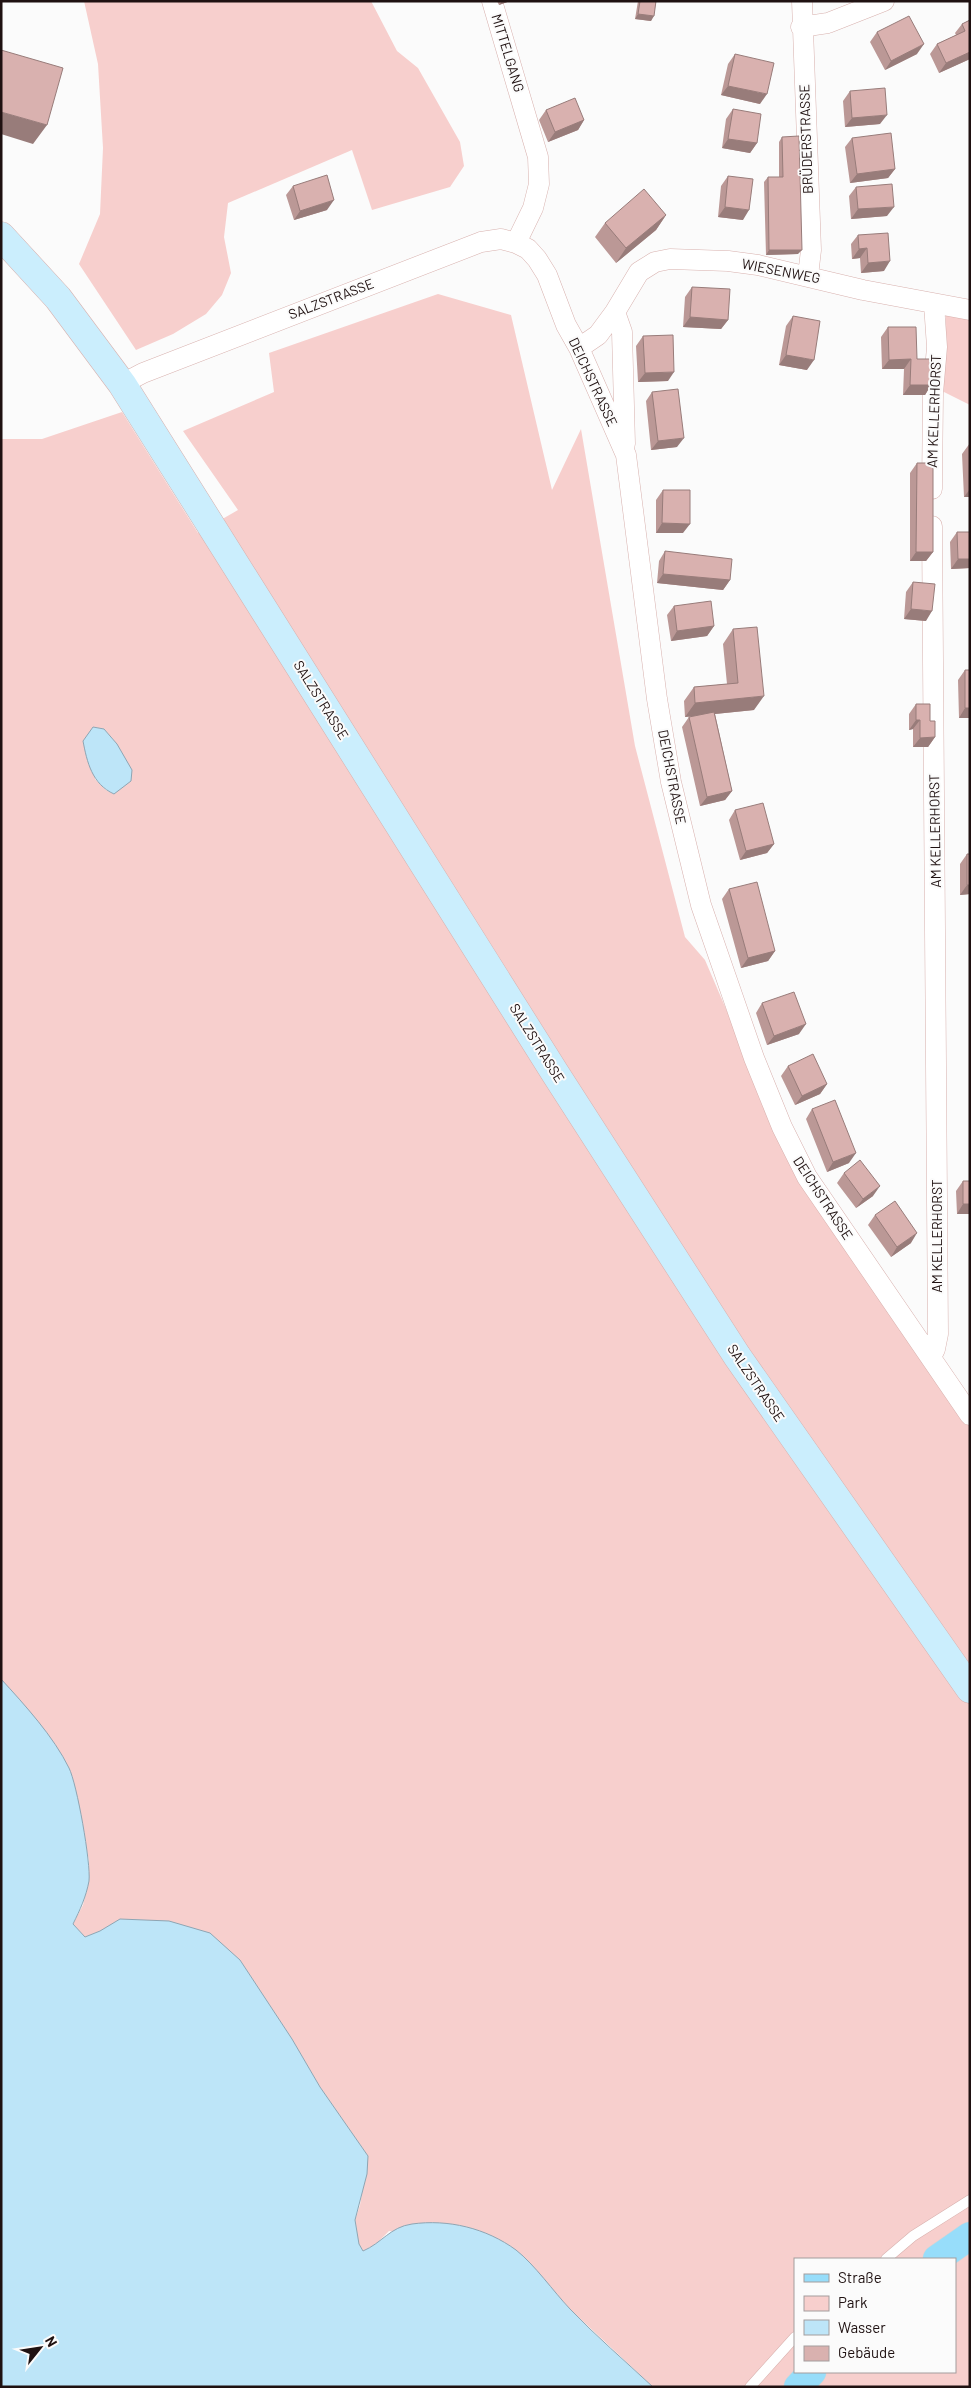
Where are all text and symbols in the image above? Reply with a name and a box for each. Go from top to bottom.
street label: MITTELGANG [488,12,528,94]
street label: BRÜDERSTRASSE [795,84,816,194]
street label: WIESENWEG [740,255,822,286]
street label: SALZSTRASSE [286,274,376,323]
street label: DEICHSTRASSE [565,335,621,429]
street label: AM KELLERHORST [923,354,944,468]
street label: SALZSTRASSE [290,657,352,742]
street label: DEICHSTRASSE [655,728,690,826]
street label: AM KELLERHORST [925,774,944,888]
street label: SALZSTRASSE [506,1000,568,1085]
street label: DEICHSTRASSE [790,1153,857,1243]
street label: AM KELLERHORST [928,1179,945,1293]
street label: SALZSTRASSE [724,1341,789,1425]
legend [794,2258,956,2373]
text: Straße [838,2268,882,2286]
text: Park [838,2293,868,2311]
text: Wasser [838,2318,886,2336]
north arrow [15,2323,65,2373]
text: N [42,2333,61,2350]
text: Gebäude [838,2343,895,2361]

